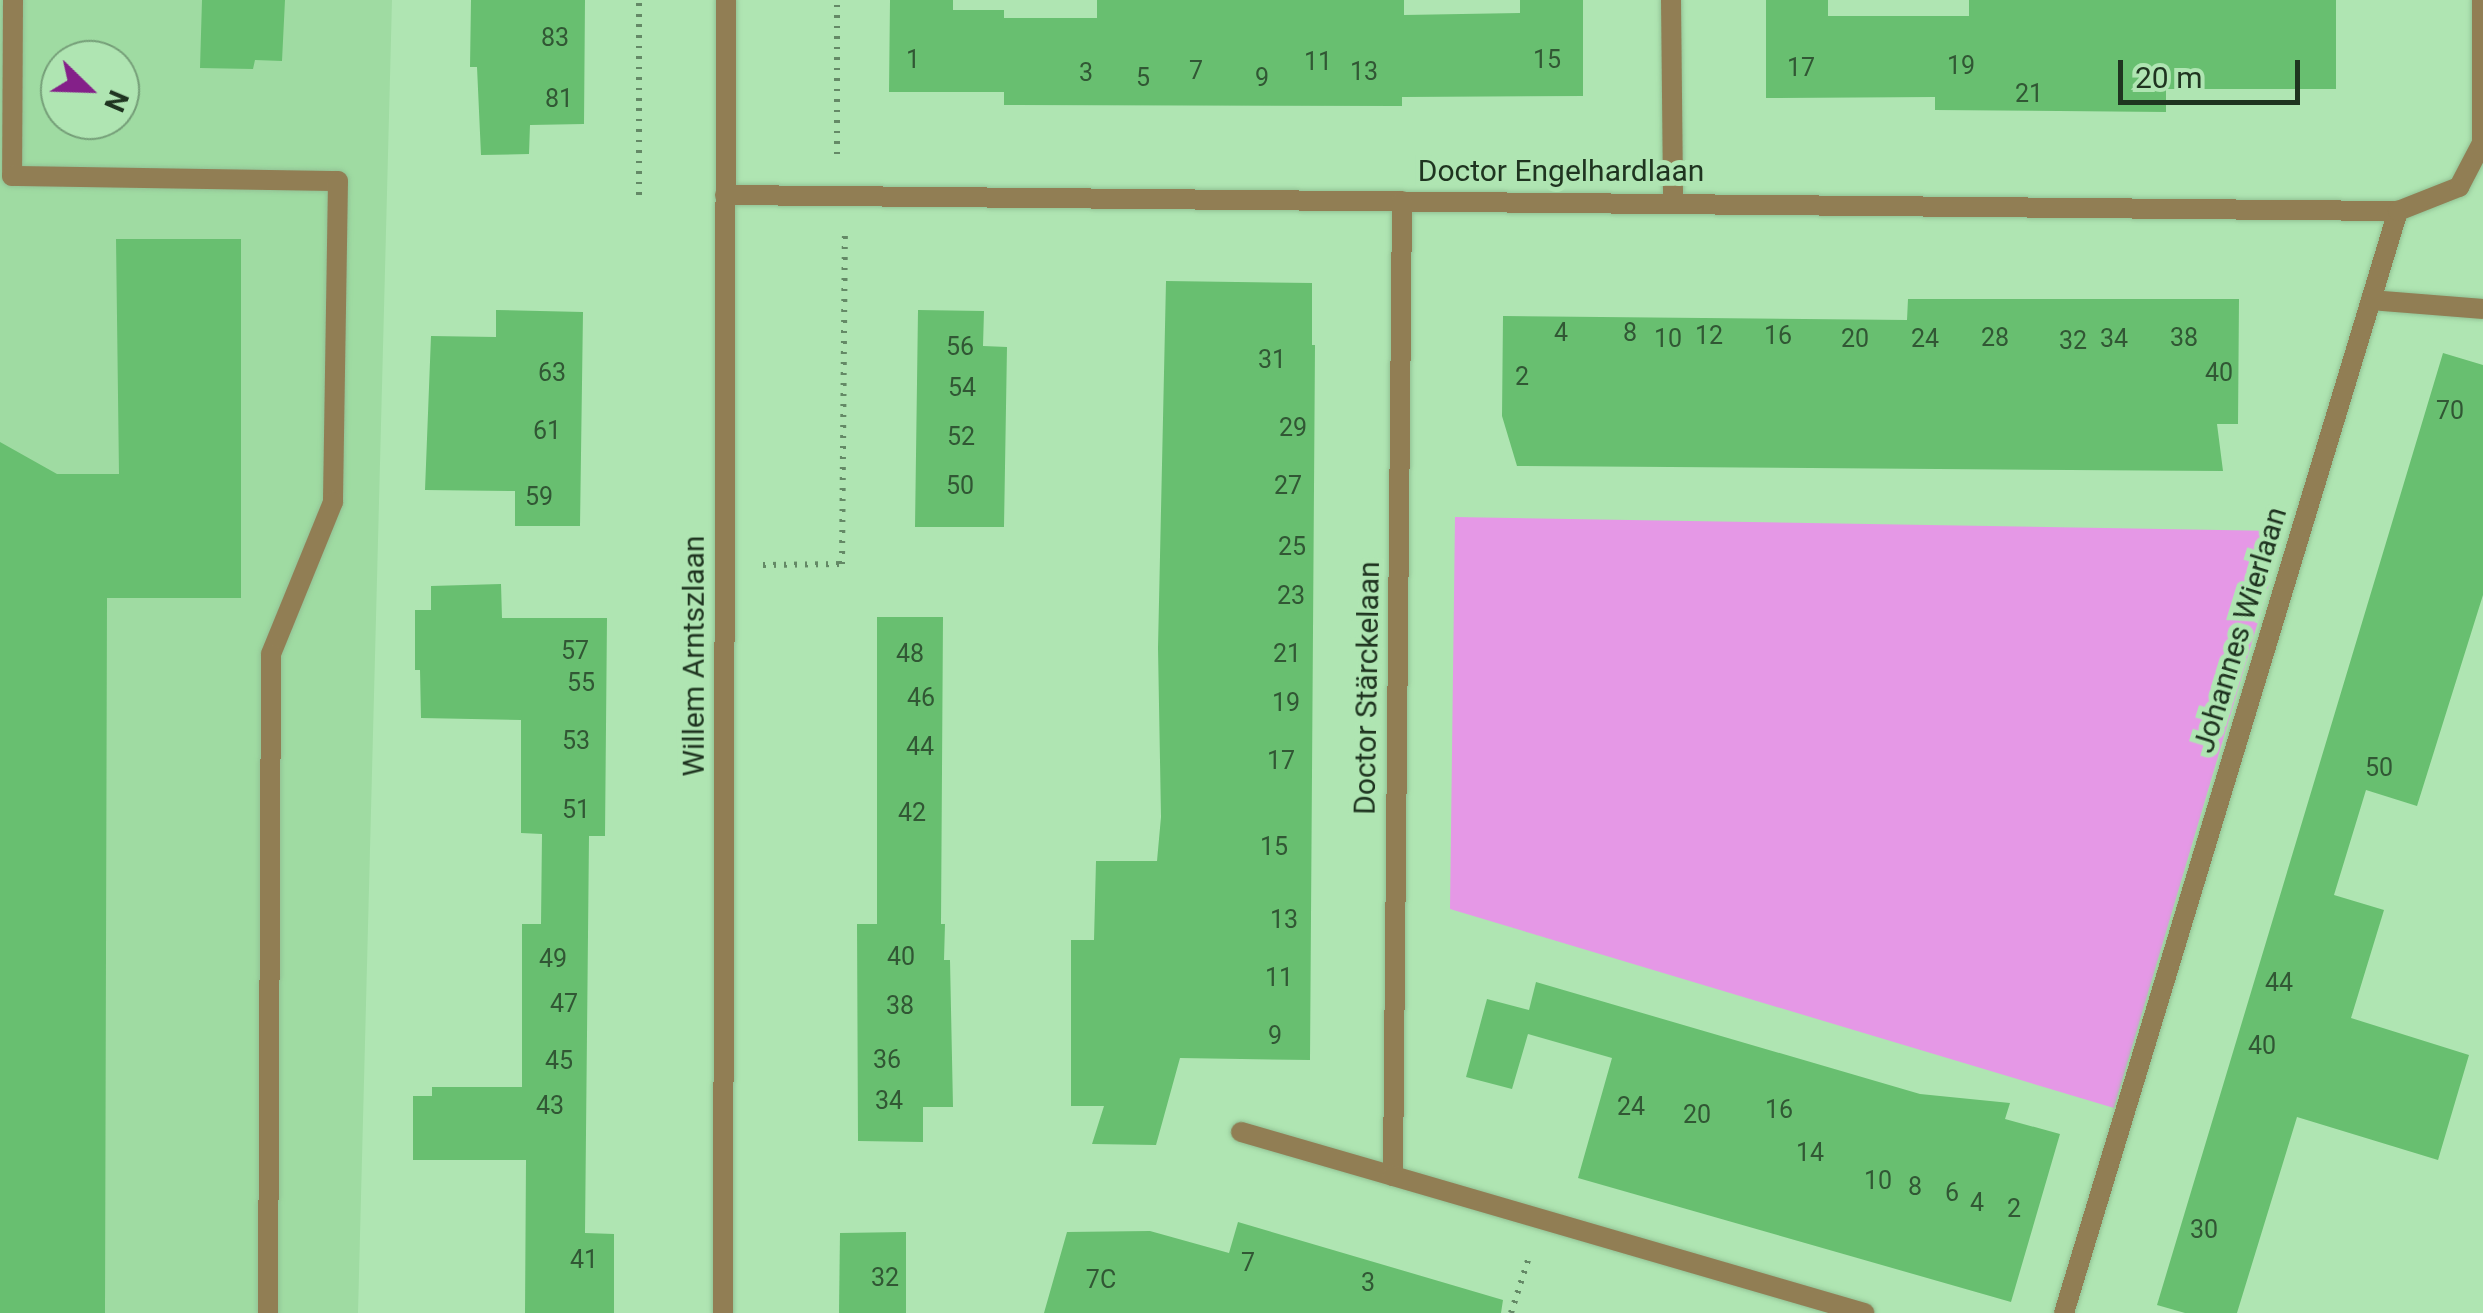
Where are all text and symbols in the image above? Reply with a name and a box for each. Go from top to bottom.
house number: 83 [541,23,569,53]
north arrow [40,40,140,140]
scale bar [2123,40,2306,102]
house number: 1 [906,45,920,75]
house number: 15 [1533,45,1561,75]
house number: 11 [1304,47,1332,77]
house number: 19 [1947,51,1975,81]
house number: 17 [1787,53,1815,83]
house number: 7 [1189,56,1203,86]
house number: 13 [1350,57,1378,87]
house number: 3 [1079,58,1093,88]
text: 20 m [2135,60,2202,95]
house number: 5 [1136,63,1150,93]
house number: 9 [1255,63,1269,93]
house number: 21 [2015,79,2043,109]
house number: 81 [545,84,573,114]
text: N [97,86,135,117]
street label: Doctor Engelhardlaan [1418,153,1704,189]
house number: 4 [1554,318,1568,348]
house number: 8 [1623,318,1637,348]
house number: 12 [1695,321,1723,351]
house number: 16 [1764,321,1792,351]
house number: 28 [1981,323,2009,353]
house number: 38 [2170,323,2198,353]
house number: 10 [1654,324,1682,354]
house number: 20 [1841,324,1869,354]
house number: 24 [1911,324,1939,354]
house number: 34 [2100,324,2128,354]
house number: 32 [2059,326,2087,356]
house number: 56 [946,332,974,362]
house number: 31 [1258,345,1286,375]
house number: 63 [538,358,566,388]
house number: 40 [2205,358,2233,388]
house number: 2 [1515,362,1529,392]
house number: 54 [948,373,976,403]
house number: 70 [2436,396,2464,426]
house number: 29 [1279,413,1307,443]
house number: 61 [533,416,561,446]
house number: 52 [947,422,975,452]
house number: 50 [946,471,974,501]
house number: 27 [1274,471,1302,501]
house number: 59 [525,482,553,512]
street label: Johannes Wierlaan [2186,503,2294,757]
house number: 25 [1278,532,1306,562]
street label: Willem Arntszlaan [676,535,712,777]
street label: Doctor Stärckelaan [1347,561,1387,815]
house number: 23 [1277,581,1305,611]
house number: 57 [561,636,589,666]
house number: 48 [896,639,924,669]
house number: 21 [1273,639,1301,669]
house number: 55 [567,668,595,698]
house number: 46 [907,683,935,713]
house number: 19 [1272,688,1300,718]
house number: 53 [562,726,590,756]
house number: 44 [906,732,934,762]
house number: 17 [1267,746,1295,776]
house number: 50 [2365,753,2393,783]
house number: 51 [562,795,590,825]
house number: 42 [898,798,926,828]
house number: 15 [1260,832,1288,862]
house number: 13 [1270,905,1298,935]
house number: 40 [887,942,915,972]
house number: 49 [539,944,567,974]
house number: 11 [1265,963,1293,993]
house number: 44 [2265,968,2293,998]
house number: 47 [550,989,578,1019]
house number: 38 [886,991,914,1021]
house number: 9 [1268,1021,1282,1051]
house number: 40 [2248,1031,2276,1061]
house number: 36 [873,1045,901,1075]
house number: 45 [545,1046,573,1076]
house number: 34 [875,1086,903,1116]
house number: 43 [536,1091,564,1121]
house number: 24 [1617,1092,1645,1122]
house number: 16 [1765,1095,1793,1125]
house number: 20 [1683,1100,1711,1130]
house number: 14 [1796,1138,1824,1168]
house number: 10 [1864,1166,1892,1196]
house number: 8 [1908,1172,1922,1202]
house number: 6 [1945,1178,1959,1208]
house number: 4 [1970,1188,1984,1218]
house number: 2 [2007,1194,2021,1224]
house number: 30 [2190,1215,2218,1245]
house number: 41 [570,1245,598,1275]
house number: 7 [1241,1248,1255,1278]
house number: 32 [871,1263,899,1293]
house number: 7C [1086,1265,1116,1295]
house number: 3 [1361,1268,1375,1298]

